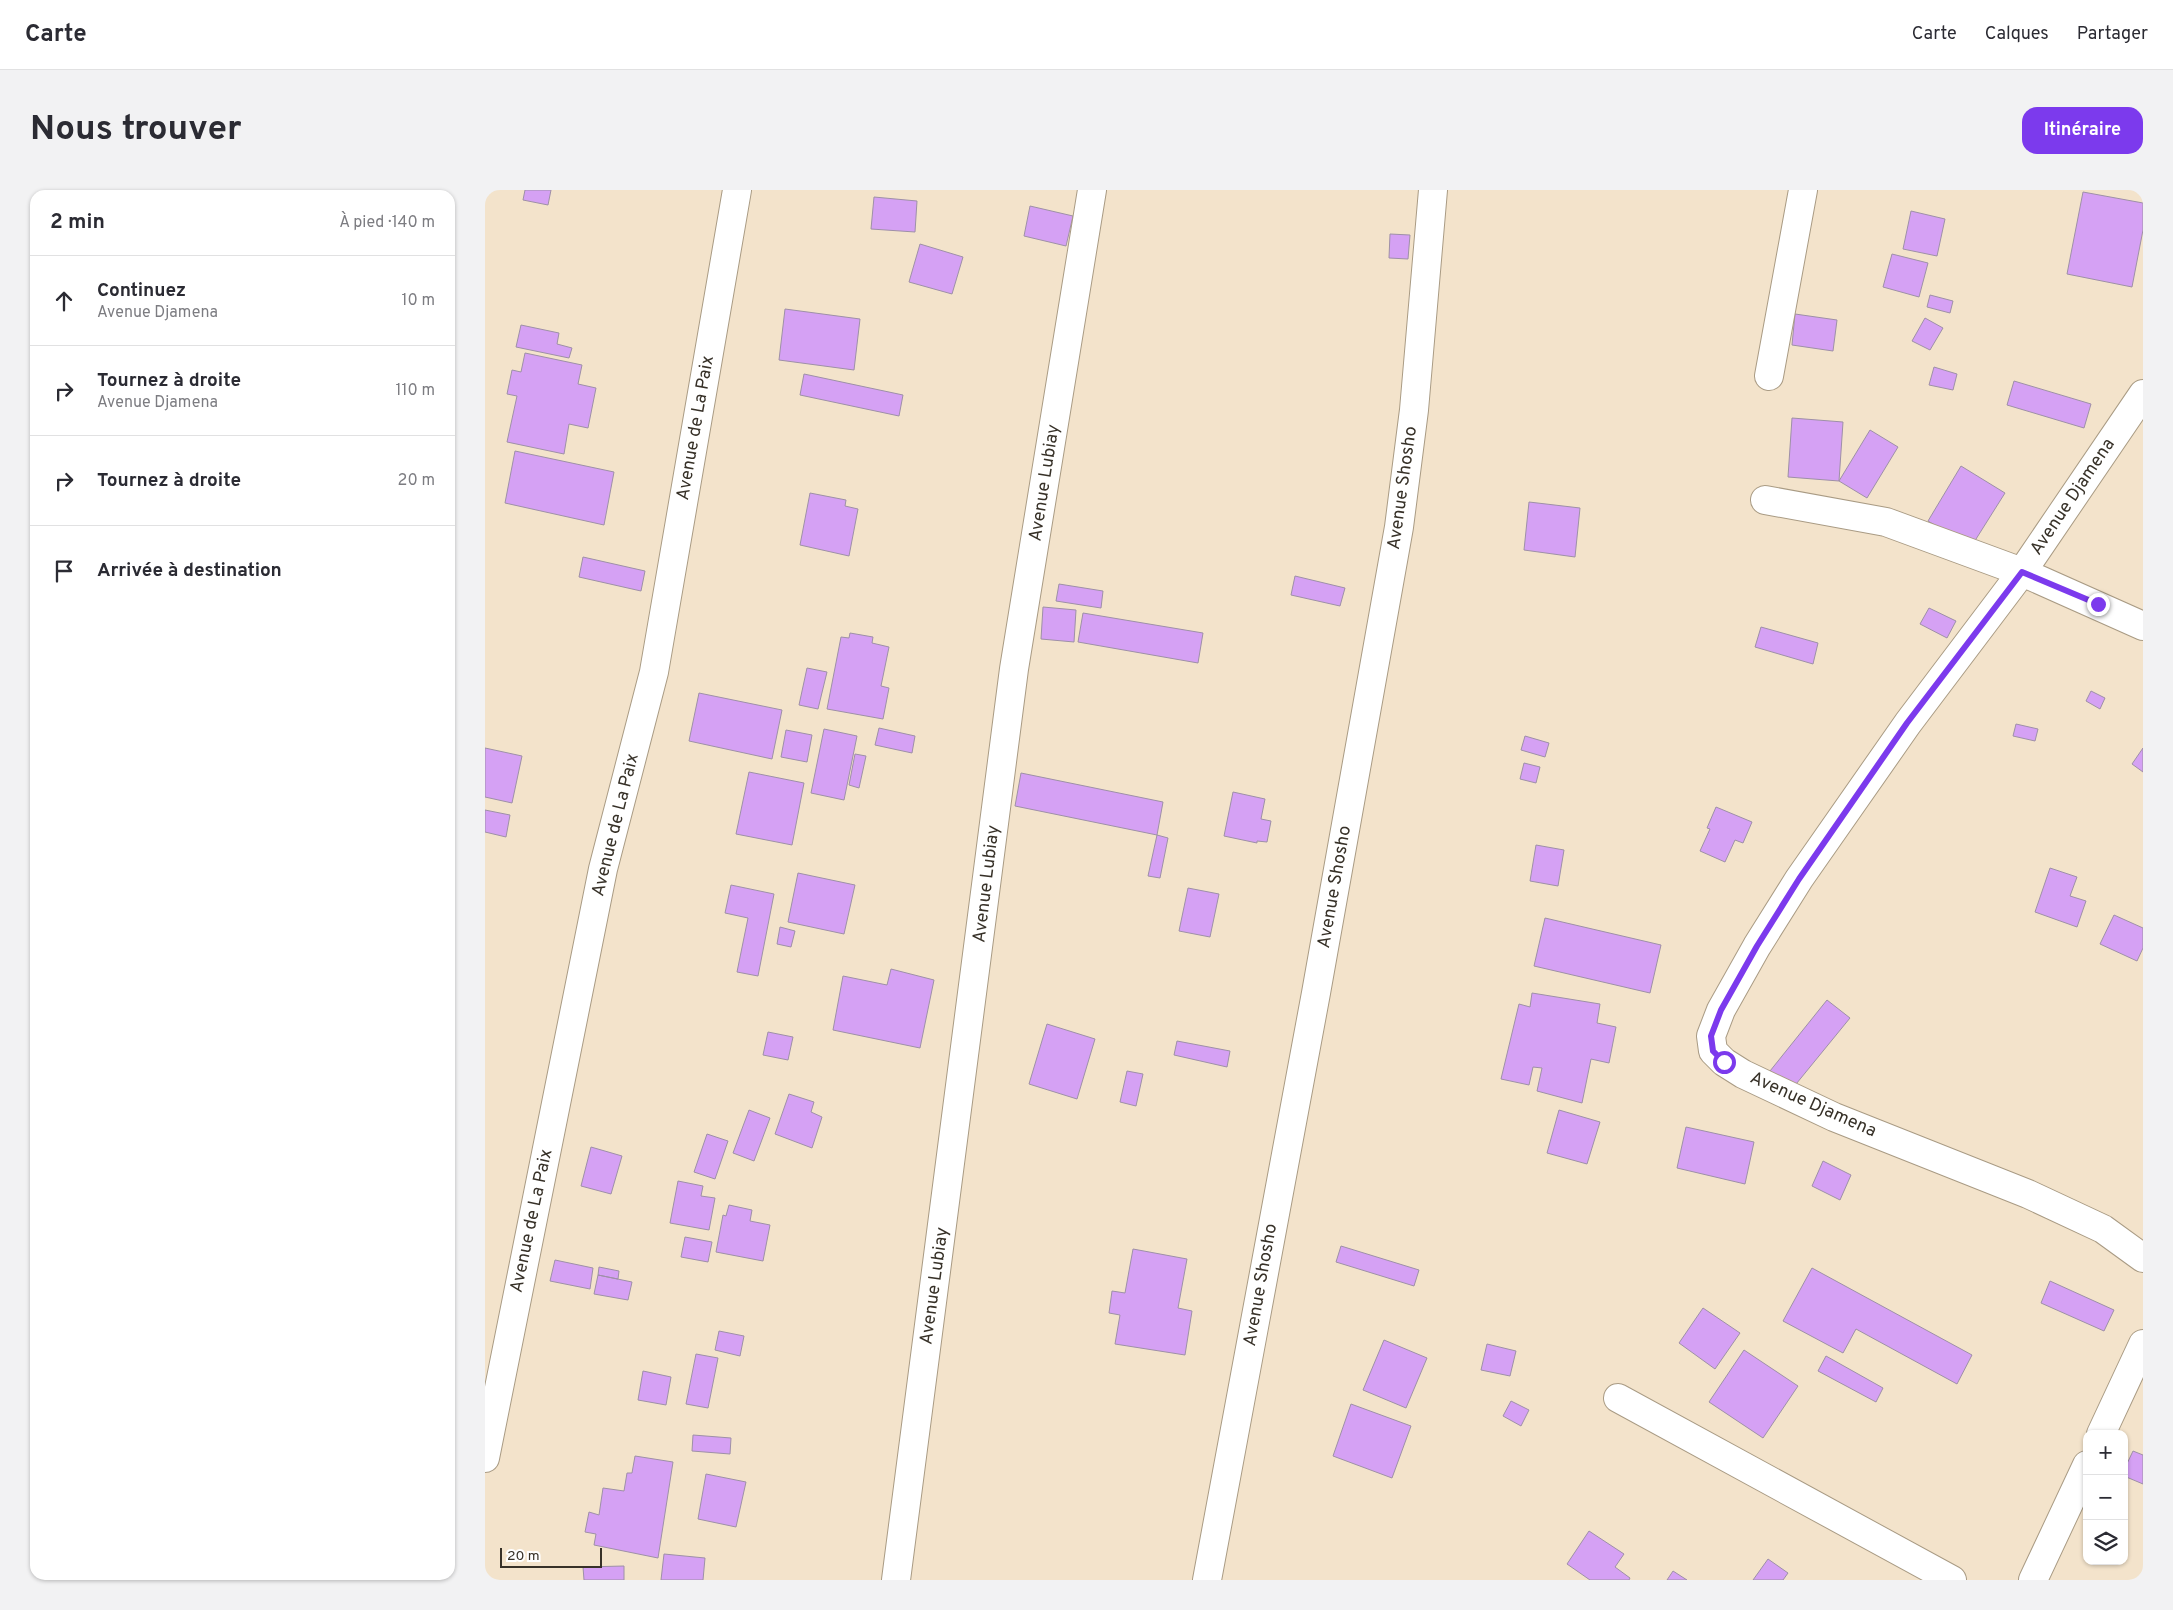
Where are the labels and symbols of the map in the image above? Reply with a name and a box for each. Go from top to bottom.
street label: Avenue de La Paix [672,354,720,502]
street label: Avenue Lubiay [1024,423,1066,543]
street label: Avenue Shosho [1383,425,1423,551]
street label: Avenue Djamena [2025,434,2121,560]
route end [2087,593,2110,616]
street label: Avenue de La Paix [587,751,645,899]
street label: Avenue Lubiay [968,824,1006,944]
street label: Avenue Shosho [1313,824,1357,950]
route start [1713,1051,1736,1074]
street label: Avenue Djamena [1746,1067,1880,1143]
street label: Avenue de La Paix [506,1147,558,1295]
street label: Avenue Shosho [1239,1222,1283,1348]
street label: Avenue Lubiay [915,1226,955,1346]
scale bar [500,1545,603,1568]

